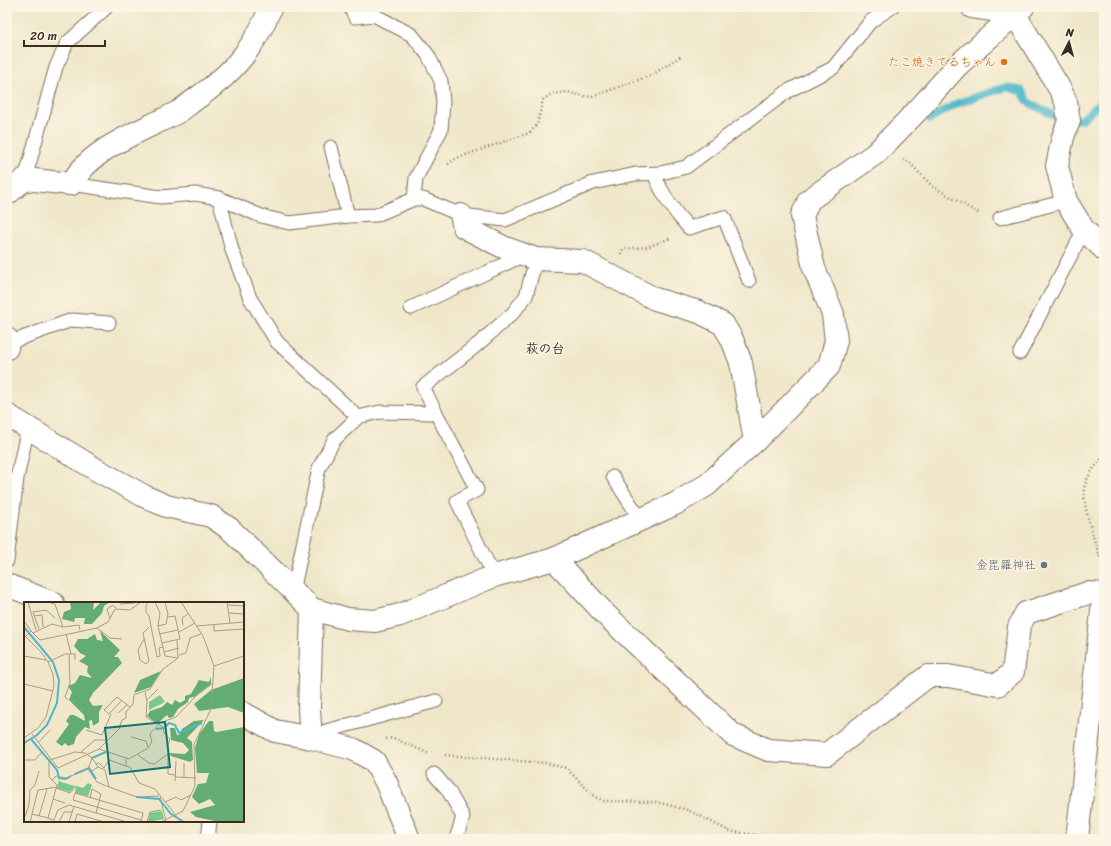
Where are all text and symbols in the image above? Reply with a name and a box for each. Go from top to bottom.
scale bar [24,22,105,48]
north arrow [1049,22,1089,62]
text: N [1064,23,1075,42]
text: 20 m [30,25,57,47]
place label: たこ焼きてるちゃん [888,51,996,73]
marker: たこ焼きてるちゃん [999,57,1009,67]
district label: 萩の台 [525,337,565,360]
place label: 金毘羅神社 [976,554,1036,576]
marker: 金毘羅神社 [1039,560,1049,570]
inset map [24,602,244,822]

